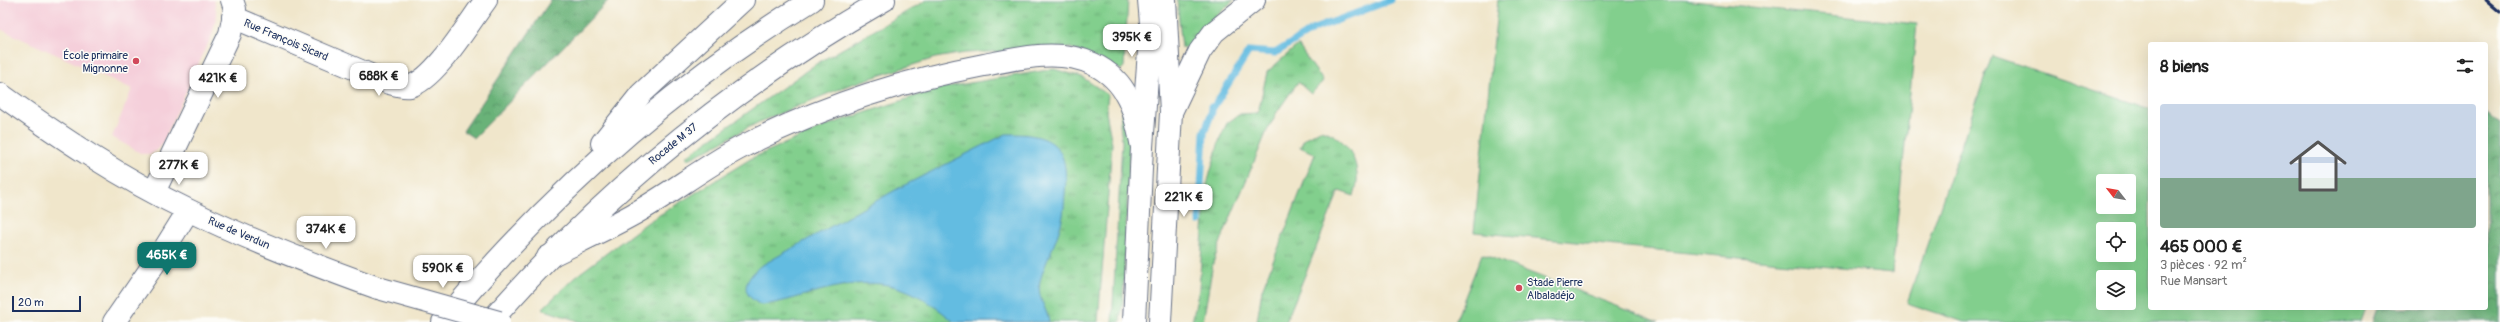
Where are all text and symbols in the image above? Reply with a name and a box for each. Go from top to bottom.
street label: Rue François Sicard [242,16,330,64]
pin: 395K € [1099,24,1165,58]
text: 395K € [1112,29,1152,45]
place label: École primaire Mignonne [63,49,129,75]
icon: filters [2454,55,2476,77]
marker: École primaire Mignonne [131,56,141,66]
text: 8 biens [2160,56,2209,77]
pin: 688K € [346,63,412,97]
pin: 421K € [185,65,251,99]
text: 688K € [359,68,399,84]
text: 421K € [198,70,238,86]
street label: Rocade M 37 [646,120,700,167]
icon: home [2282,130,2354,202]
pin: 277K € [146,152,212,186]
text: 277K € [159,157,199,173]
north arrow [2096,174,2136,214]
map controls [2096,174,2136,310]
pin: 221K € [1151,184,1217,218]
text: 221K € [1165,189,1203,205]
street label: Rue de Verdun [206,214,272,252]
pin: 374K € [293,216,359,250]
text: 374K € [306,221,346,237]
button: locate [2096,222,2136,262]
text: 465 000 € [2160,236,2242,257]
pin: 465K € [134,242,200,276]
text: 465K € [146,247,188,263]
pin: 590K € [410,255,476,289]
text: 3 pièces · 92 m² [2160,257,2247,273]
text: 590K € [422,260,464,276]
button: layers [2096,270,2136,310]
text: Rue Mansart [2160,273,2227,289]
place label: Stade Pierre Albaladéjo [1527,276,1583,302]
marker: Stade Pierre Albaladéjo [1514,283,1524,293]
scale bar [12,294,81,313]
text: 20 m [18,296,44,309]

